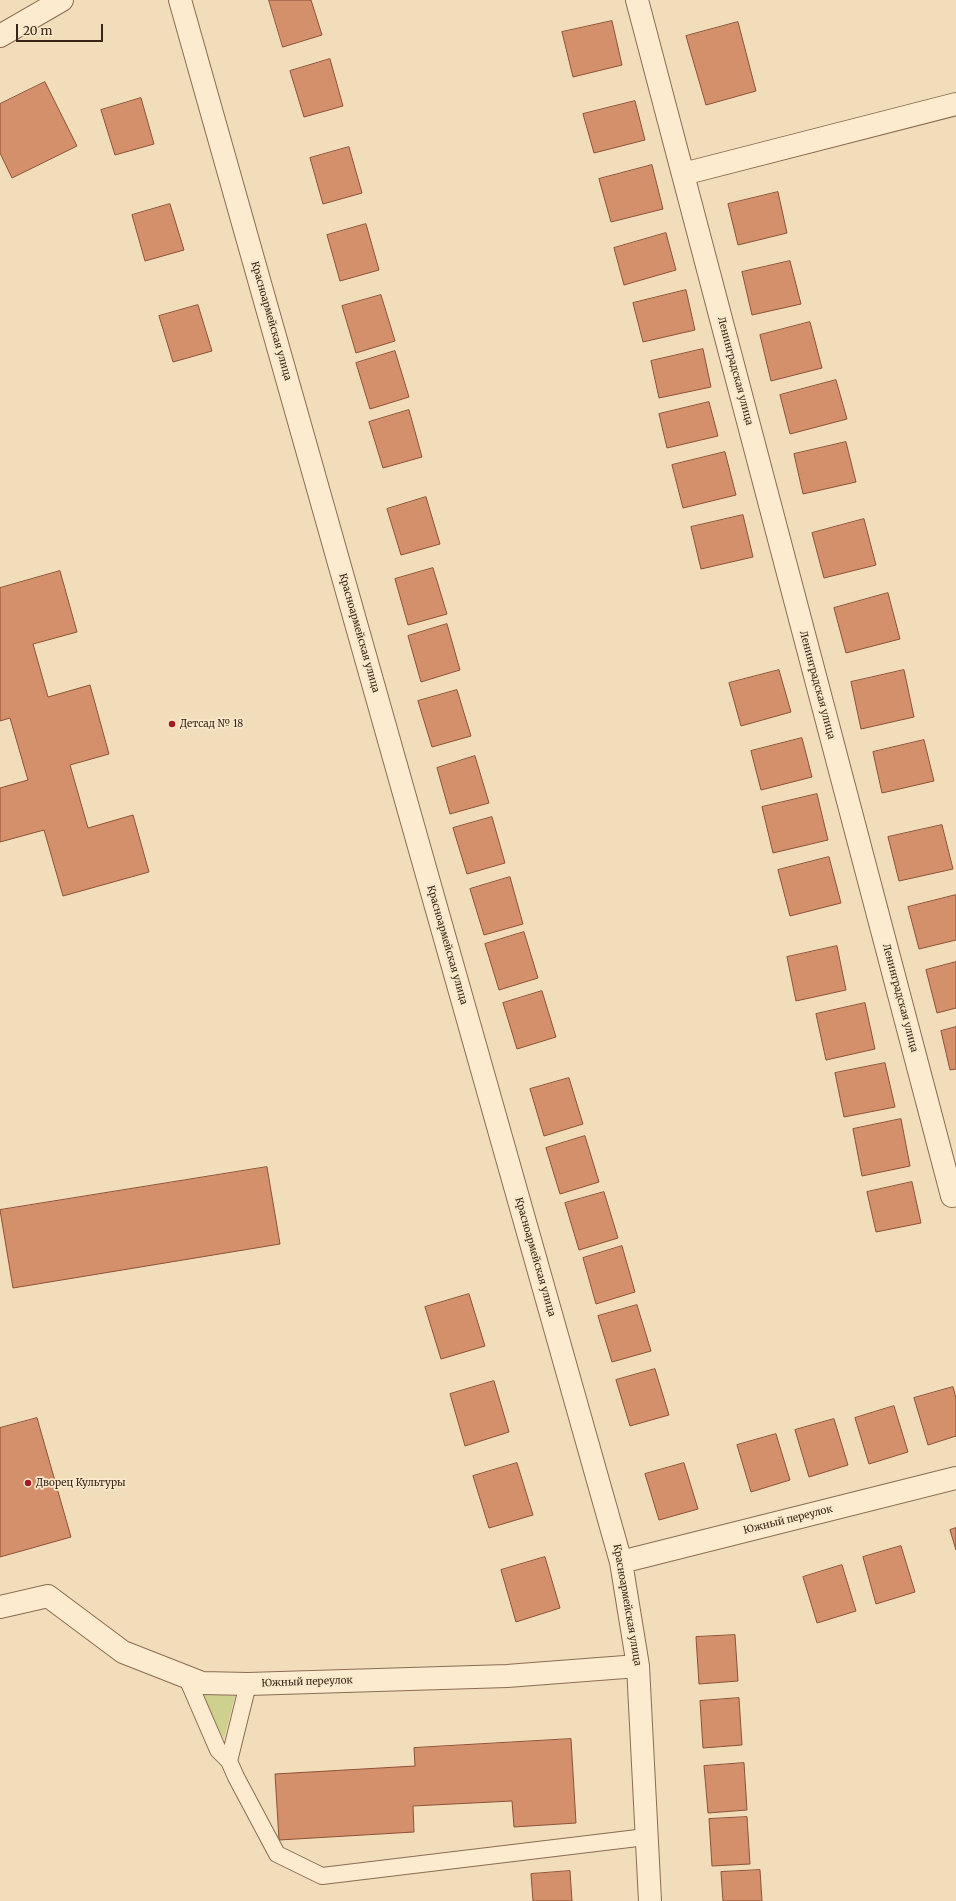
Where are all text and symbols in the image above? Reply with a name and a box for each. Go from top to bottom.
scale bar [18,16,105,42]
text: 20 m [23,23,52,38]
street label: Красноармейская улица [248,260,294,382]
street label: Ленинградская улица [715,316,755,426]
street label: Красноармейская улица [336,572,382,694]
street label: Ленинградская улица [797,630,837,740]
place label: Детсад № 18 [180,718,243,730]
marker: Детсад № 18 [167,719,177,729]
street label: Красноармейская улица [424,884,470,1006]
street label: Ленинградская улица [880,943,920,1053]
street label: Красноармейская улица [512,1196,558,1318]
place label: Дворец Культуры [36,1477,126,1489]
marker: Дворец Культуры [23,1478,33,1488]
street label: Южный переулок [742,1503,834,1537]
street label: Красноармейская улица [610,1543,644,1667]
street label: Южный переулок [261,1674,353,1690]

